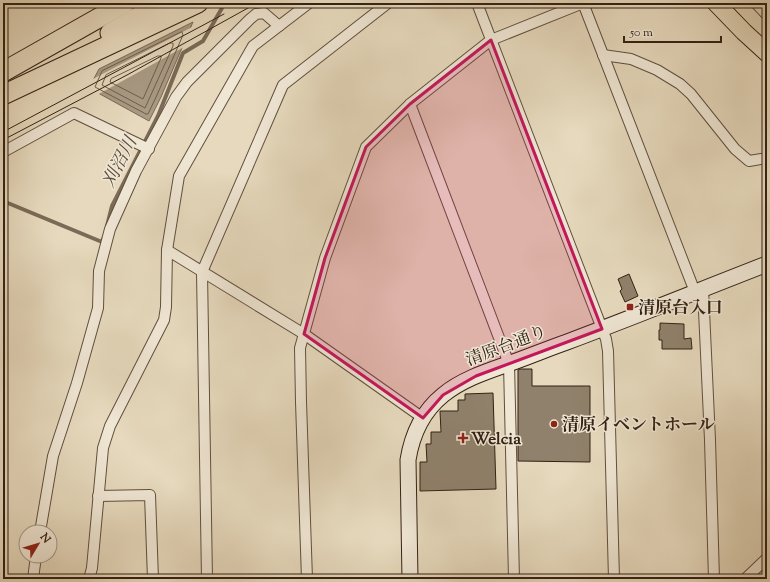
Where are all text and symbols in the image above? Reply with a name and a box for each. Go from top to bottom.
scale bar [624,18,721,44]
text: 50 m [629,24,653,42]
water label: 刈沼川 [97,131,146,193]
place label: 清原台入口 [638,297,723,321]
marker: 清原台入口 [625,302,635,312]
street label: 清原台通り [463,320,551,373]
place label: 清原イベントホール [562,414,715,438]
marker: 清原イベントホール [549,419,559,429]
place label: Welcia [471,428,521,452]
marker: Welcia [458,433,468,443]
north arrow [18,524,58,564]
text: N [35,529,54,547]

